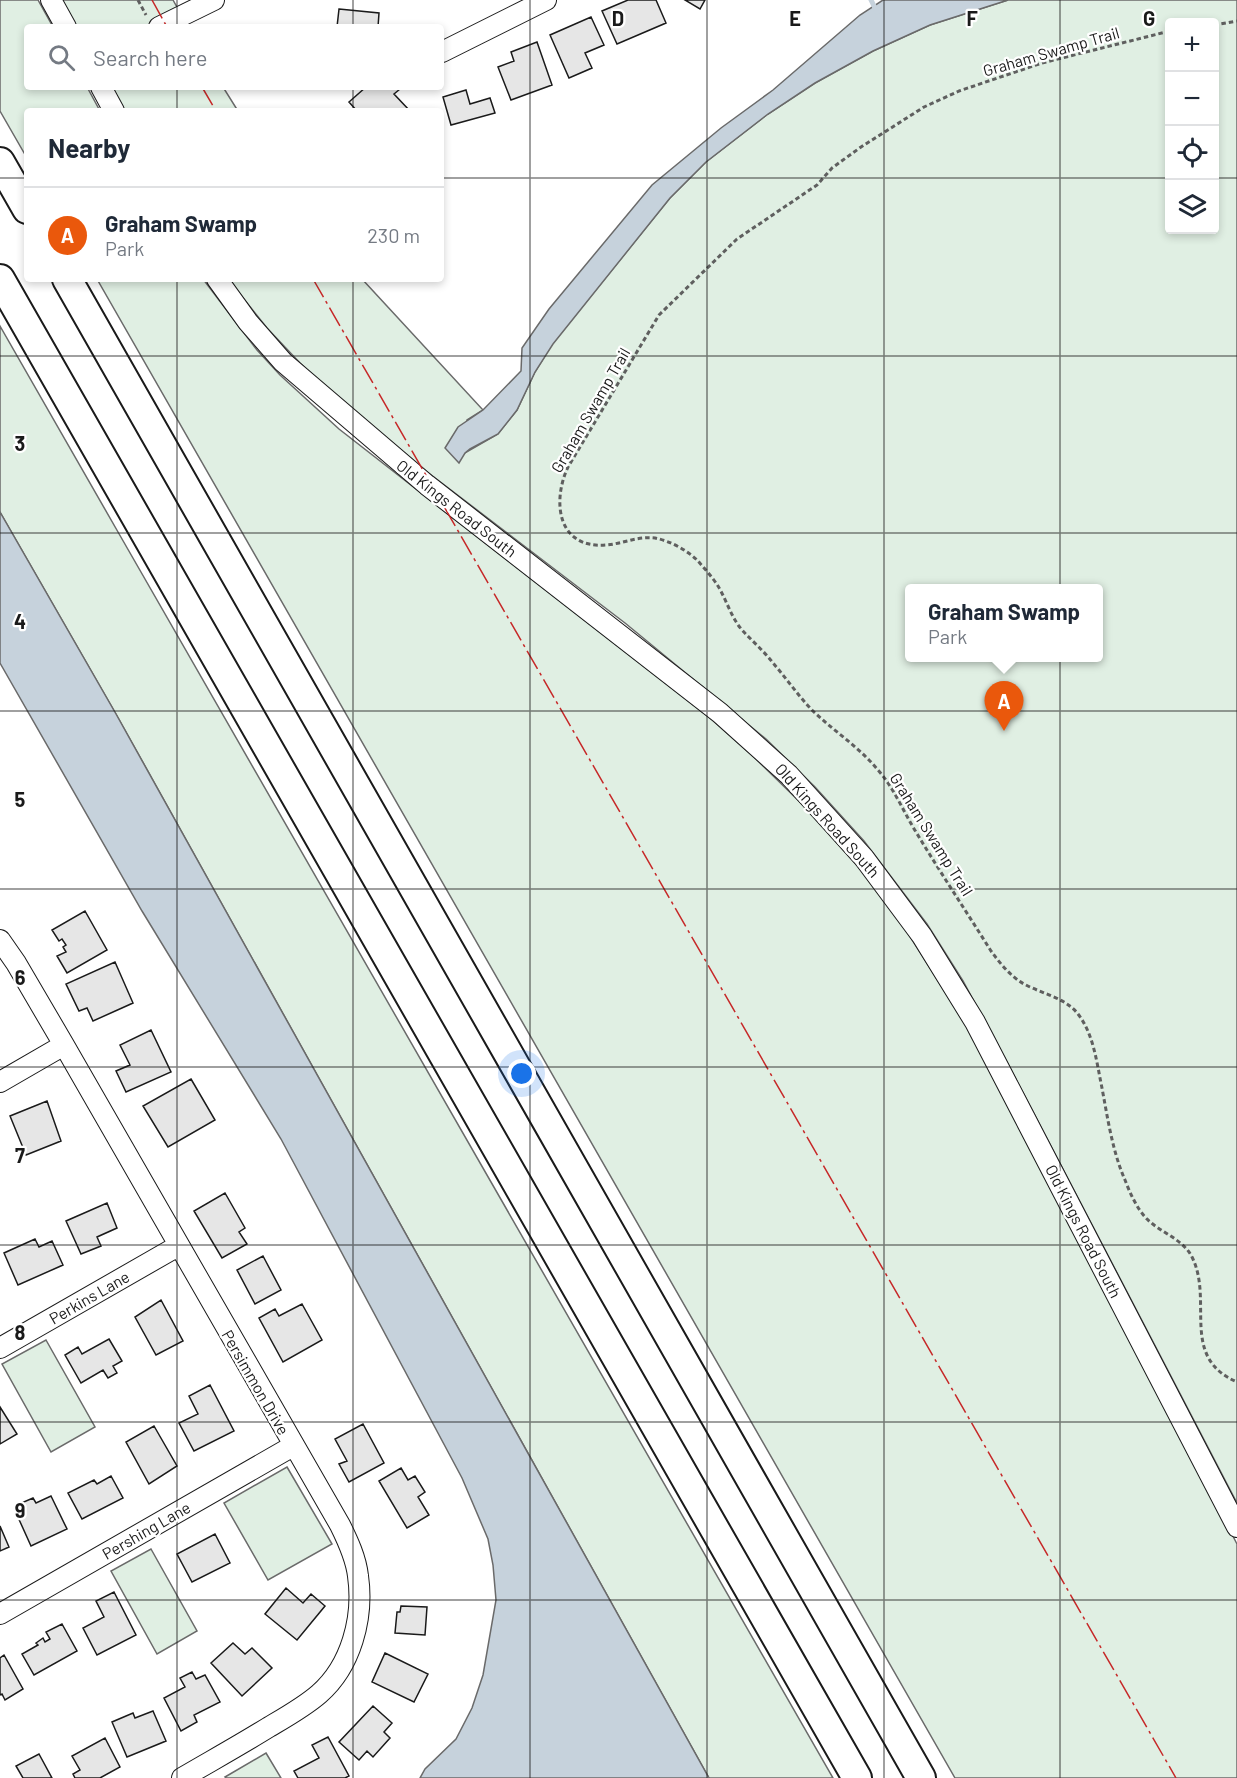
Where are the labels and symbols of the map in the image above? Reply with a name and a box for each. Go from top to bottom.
text: D [612,6,624,30]
text: E [789,6,801,30]
text: F [966,6,978,30]
text: G [1143,6,1155,30]
street label: Graham Swamp Trail [981,22,1121,80]
street label: Graham Swamp Trail [546,344,634,476]
text: 3 [15,431,25,455]
street label: Old Kings Road South [393,455,521,561]
text: 4 [14,609,26,633]
pin: A [984,682,1024,731]
street label: Old Kings Road South [772,759,884,881]
street label: Graham Swamp Trail [887,769,977,899]
text: 5 [15,787,26,811]
text: 6 [15,965,26,989]
your location [507,1059,536,1088]
text: 7 [15,1143,25,1167]
street label: Old Kings Road South [1042,1161,1126,1301]
street label: Perkins Lane [46,1266,132,1328]
text: 8 [15,1320,26,1344]
street label: Persimmon Drive [218,1326,294,1438]
street label: Pershing Lane [99,1497,193,1563]
text: 9 [15,1498,25,1522]

